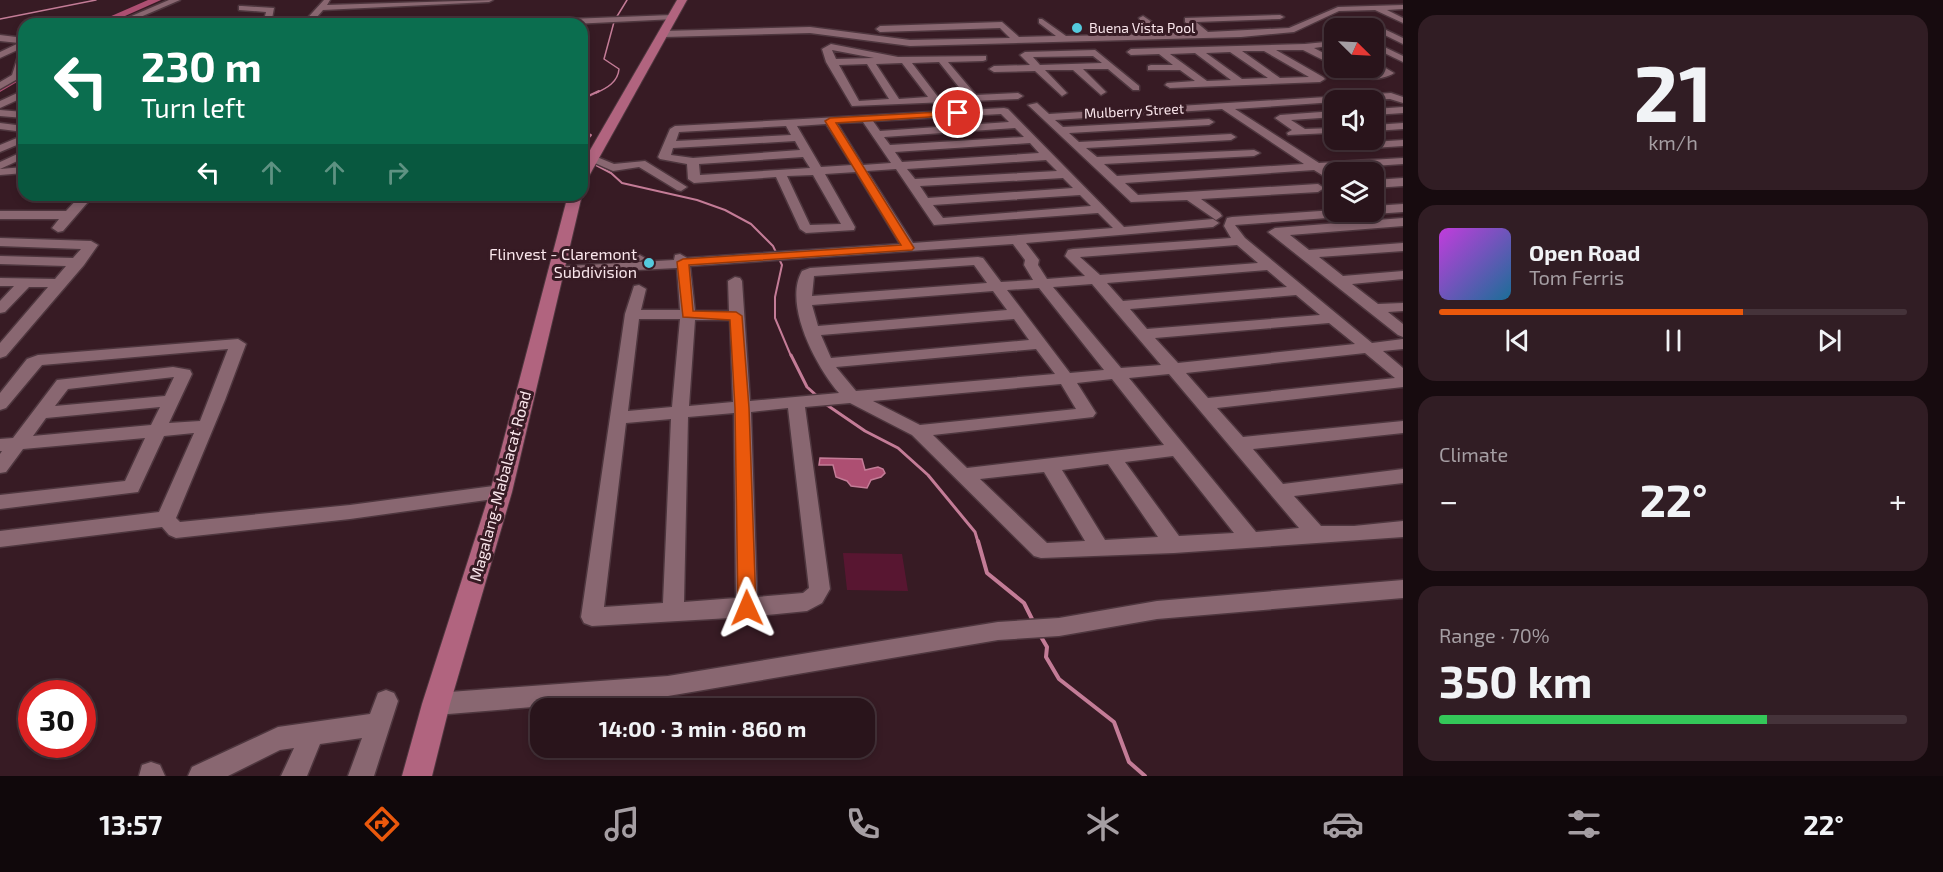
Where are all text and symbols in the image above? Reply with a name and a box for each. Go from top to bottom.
north arrow [1324,18,1384,78]
map controls [1324,18,1384,222]
place label: Buena Vista Pool [1089,19,1196,36]
marker: Buena Vista Pool [1070,21,1084,35]
text: 230 m [141,40,262,90]
icon: left [42,42,120,120]
text: 21 [1633,44,1713,138]
pin [932,87,983,138]
button: sound [1324,90,1384,150]
text: Turn left [141,91,245,123]
icon: arrive [941,96,974,129]
street label: Mulberry Street [1083,99,1184,122]
text: km/h [1648,130,1698,154]
icon: left [192,156,225,189]
icon: ahead [255,156,288,189]
icon: ahead [318,156,351,189]
icon: right [381,156,414,189]
button: layers [1324,162,1384,222]
text: Open Road [1529,239,1641,265]
place label: Flinvest - Claremont Subdivision [489,244,637,281]
marker: Flinvest - Claremont Subdivision [642,256,656,270]
text: Tom Ferris [1529,265,1624,289]
icon: previous [1501,324,1534,357]
icon: pause [1657,324,1690,357]
icon: next [1813,324,1846,357]
street label: Magalang-Mabalacat Road [465,388,534,583]
text: Climate [1439,442,1508,466]
text: 22° [1640,472,1707,526]
text: − [1439,480,1458,520]
text: + [1889,480,1907,520]
position arrow [715,576,779,640]
text: Range · 70% [1439,623,1550,647]
text: 350 km [1439,653,1592,707]
speed limit sign: 30 [18,680,96,758]
text: 14:00 · 3 min · 860 m [599,715,806,741]
icon: directions [361,803,403,845]
icon: music [601,803,643,845]
icon: phone [842,803,884,845]
icon: climate [1082,803,1124,845]
icon: car [1322,803,1364,845]
icon: filters [1563,803,1605,845]
text: 13:57 [99,808,162,840]
text: 22° [1803,808,1844,840]

